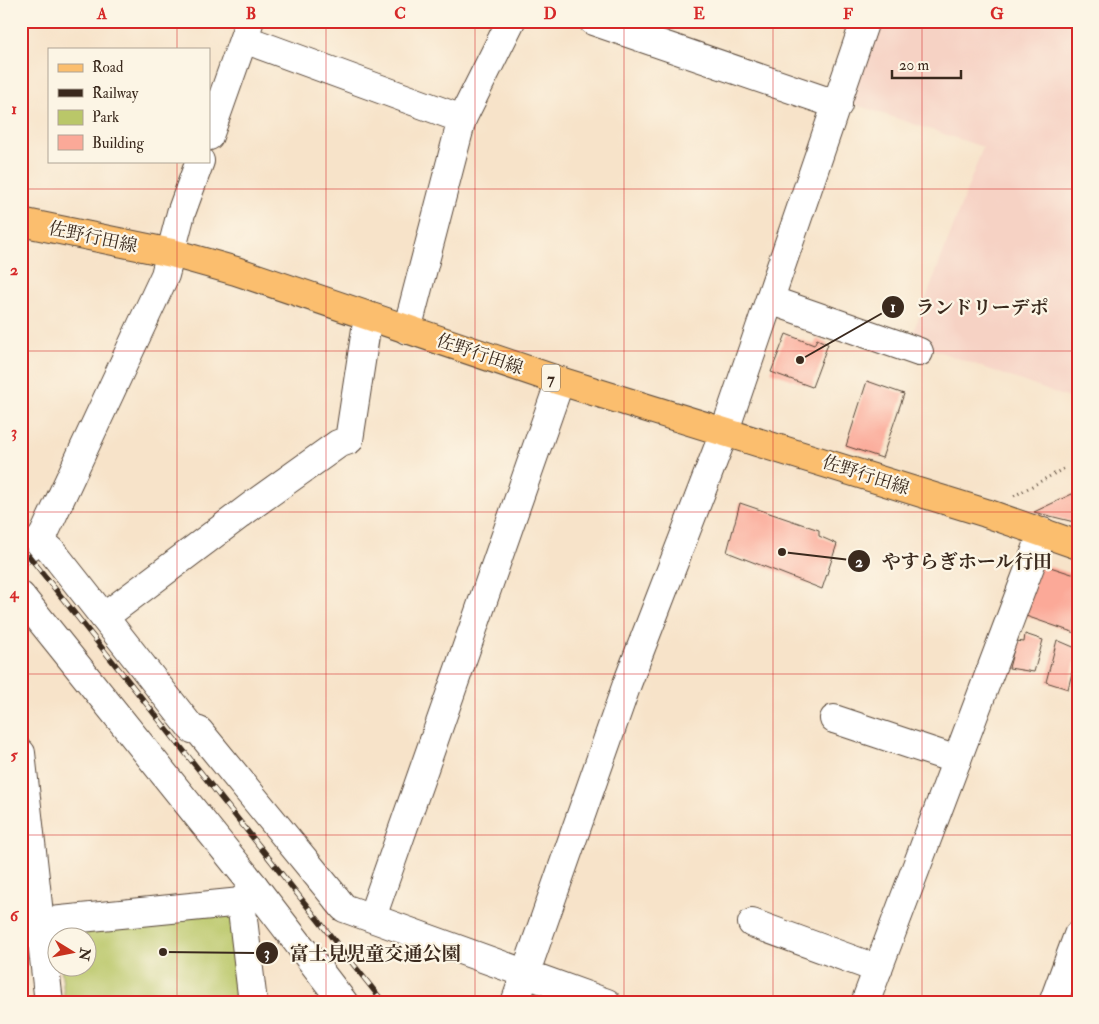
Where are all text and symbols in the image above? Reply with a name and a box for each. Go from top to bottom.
text: A [96,4,108,24]
text: B [246,4,256,24]
text: C [394,4,406,24]
text: D [543,4,557,24]
text: E [693,4,705,24]
text: F [843,4,853,24]
text: G [990,4,1004,24]
legend [48,48,210,162]
scale bar [892,48,960,80]
text: 20 m [899,56,929,75]
text: Road [92,58,124,77]
text: Railway [92,84,139,103]
text: 1 [11,99,17,119]
text: Park [92,108,119,127]
text: Building [92,134,144,153]
street label: 佐野行田線 [46,217,139,258]
text: 2 [10,260,18,280]
callout: ランドリーデポ [881,290,1059,324]
text: ランドリーデポ [915,296,1049,320]
text: 1 [890,298,896,317]
street label: 佐野行田線 [434,329,526,380]
road number: 7 [542,364,560,392]
text: 3 [11,422,17,442]
street label: 佐野行田線 [819,451,912,500]
callout: やすらぎホール行田 [846,544,1062,578]
text: やすらぎホール行田 [882,550,1052,574]
text: 2 [855,553,863,572]
text: 4 [9,583,20,603]
text: 5 [10,745,18,765]
text: 6 [10,906,20,926]
north arrow [48,926,98,976]
callout: 富士見児童交通公園 [255,936,471,970]
text: 富士見児童交通公園 [289,942,461,966]
text: 3 [264,944,270,963]
text: N [75,946,94,962]

